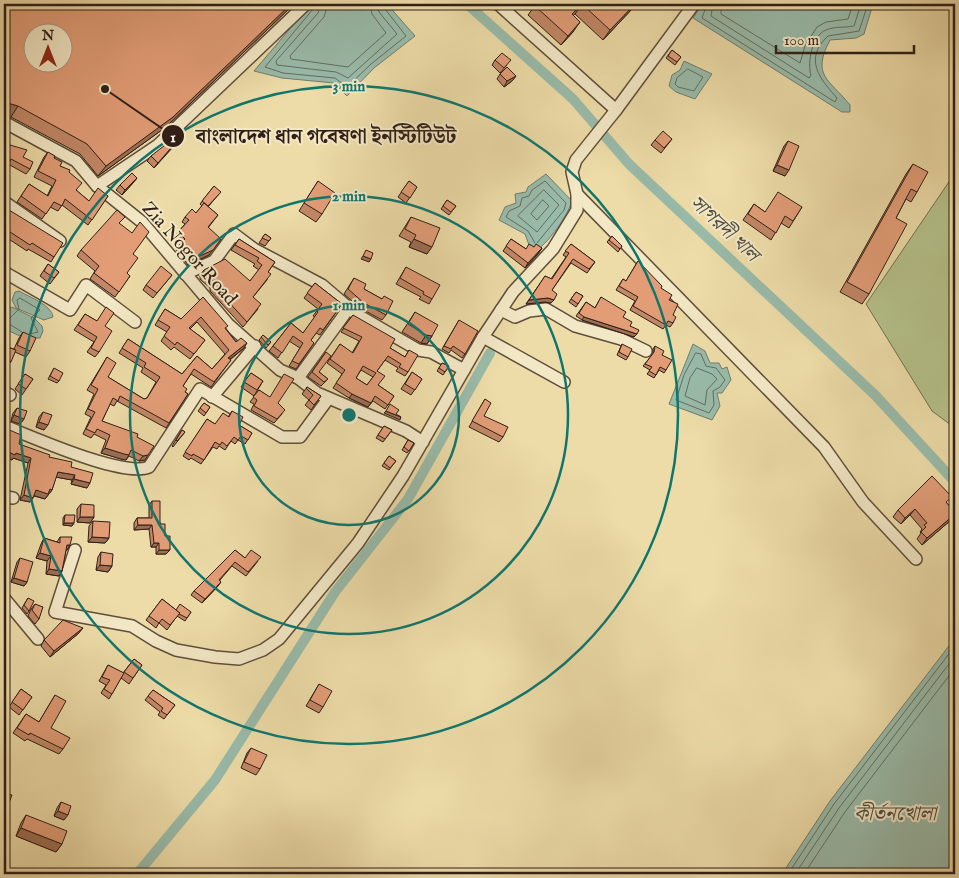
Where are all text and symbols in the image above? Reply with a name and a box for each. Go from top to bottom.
north arrow [22,22,72,72]
scale bar [776,22,914,54]
text: N [41,27,54,45]
text: 100 m [784,31,820,50]
text: 3 min [333,77,365,96]
callout: বাংলাদেশ ধান গবেষণা ইনস্টিটিউট [160,119,466,154]
text: বাংলাদেশ ধান গবেষণা ইনস্টিটিউট [195,123,457,150]
text: 1 [170,128,176,147]
text: 2 min [332,187,366,206]
water label: সাগরদী খাল [684,190,767,270]
street label: Zia Nogor Road [136,197,242,312]
text: 1 min [333,296,365,315]
centre of rings [340,406,358,424]
water label: কীর্তনখোলা [854,801,939,827]

